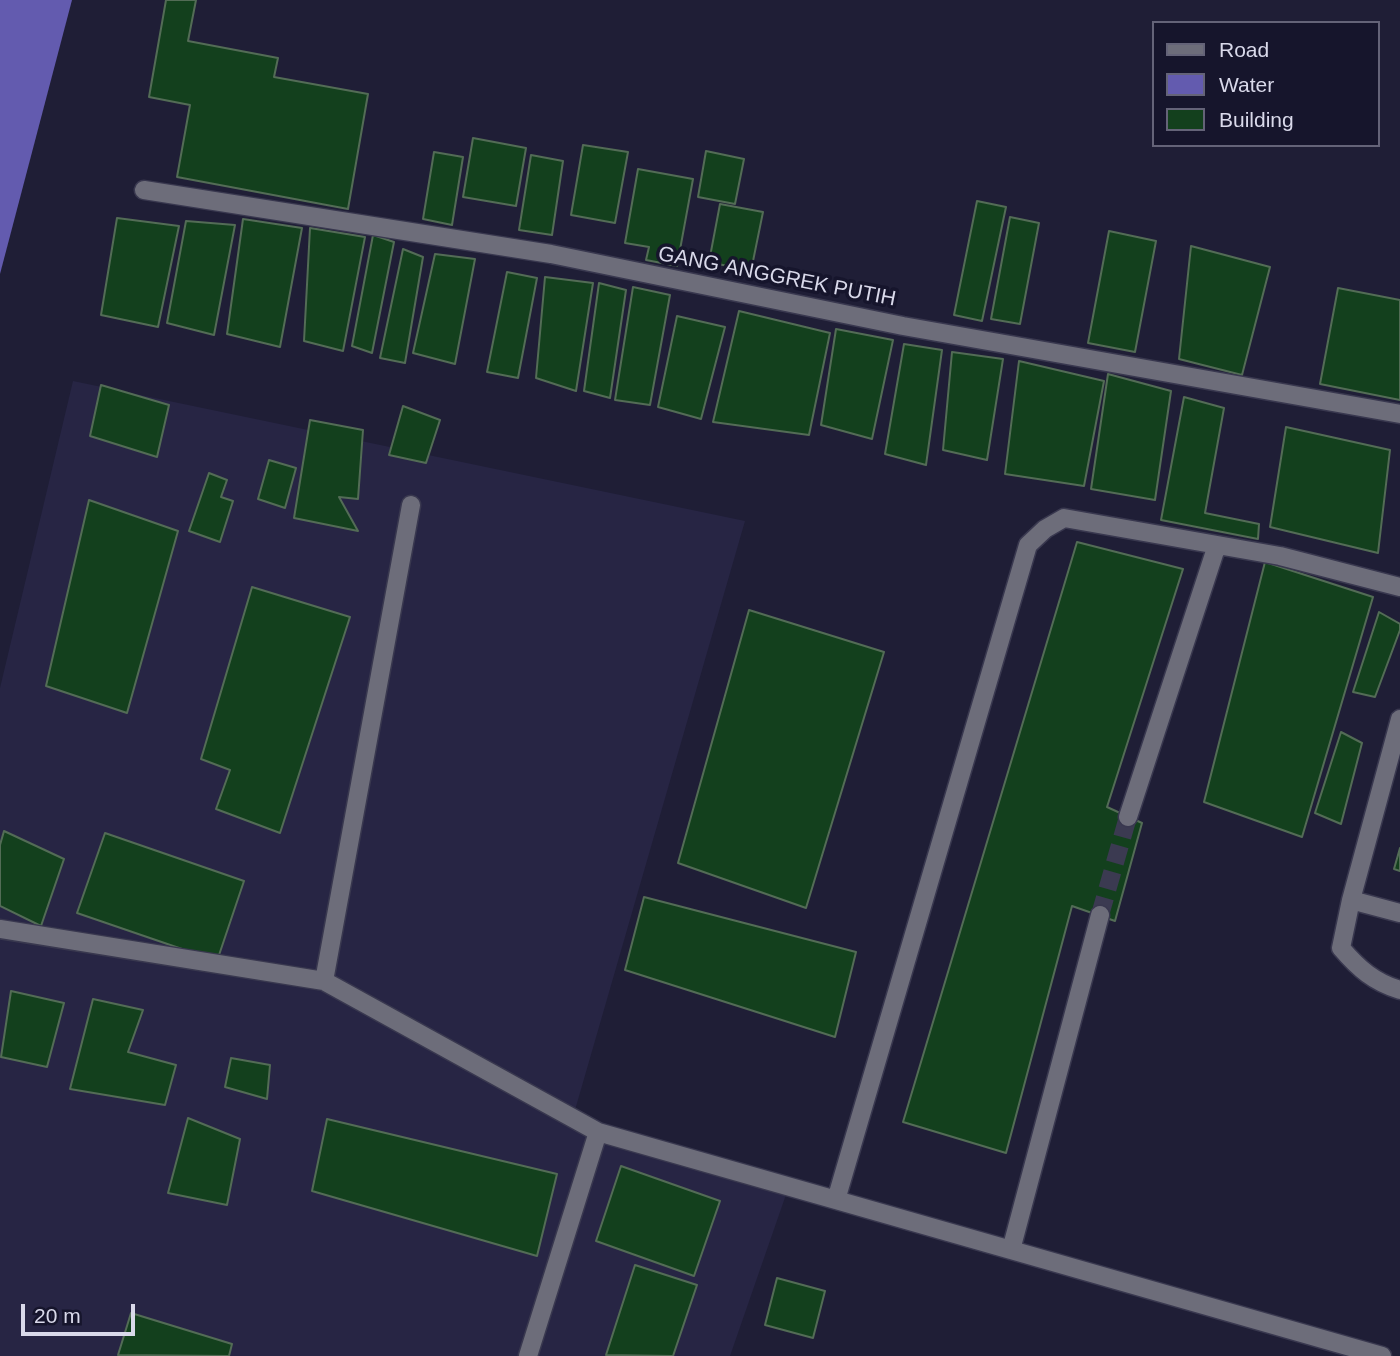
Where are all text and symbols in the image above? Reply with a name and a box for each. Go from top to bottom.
legend [1152,21,1379,147]
text: Road [1219,38,1269,61]
text: Water [1219,73,1274,96]
text: Building [1219,108,1294,131]
street label: GANG ANGGREK PUTIH [656,242,898,312]
scale bar [24,1290,138,1334]
text: 20 m [34,1304,81,1327]

